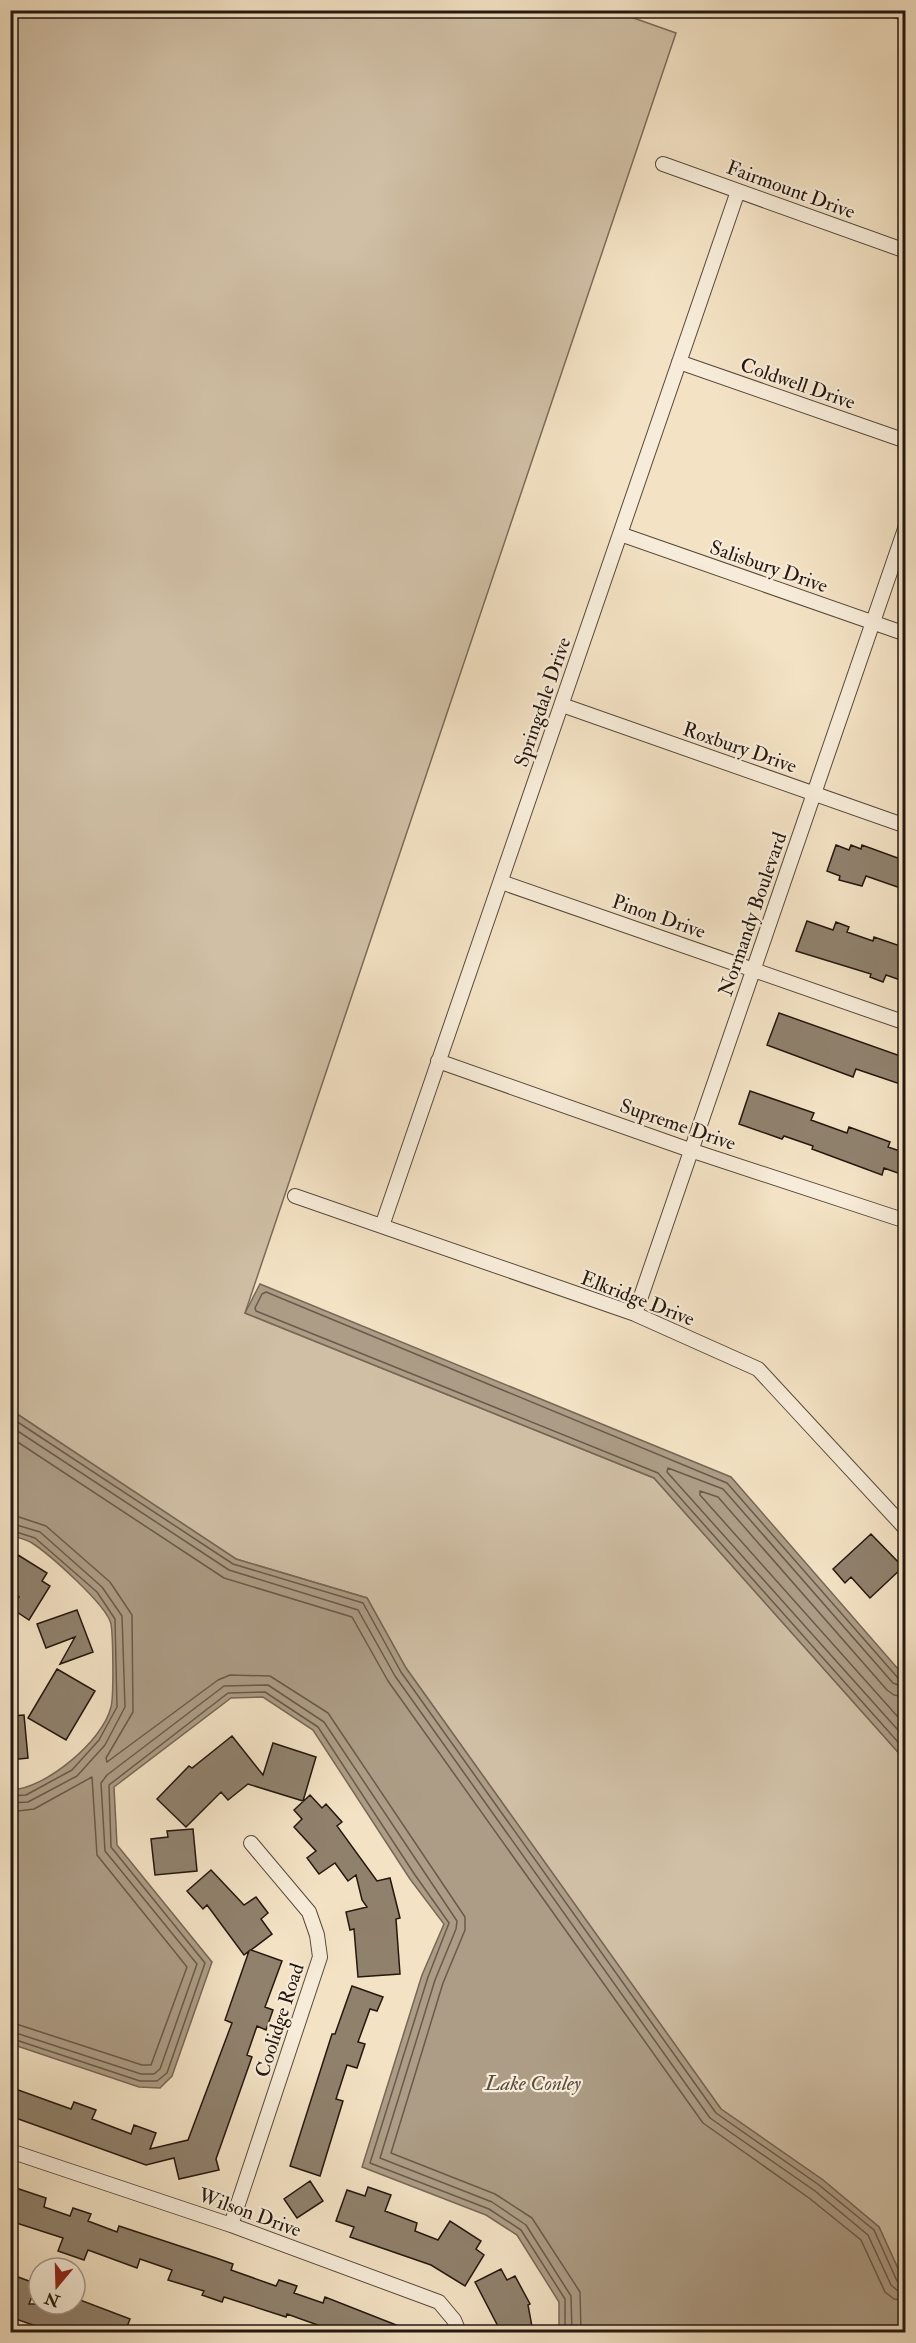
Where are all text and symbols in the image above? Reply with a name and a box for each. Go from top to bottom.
street label: Fairmount Drive [723,155,859,224]
street label: Coldwell Drive [737,352,859,415]
street label: Salisbury Drive [707,535,831,598]
street label: Springdale Drive [509,634,577,771]
street label: Roxbury Drive [680,716,800,779]
street label: Normandy Boulevard [713,829,792,999]
street label: Pinon Drive [609,889,709,944]
street label: Supreme Drive [616,1093,739,1157]
street label: Elkridge Drive [577,1265,698,1332]
street label: Coolidge Road [249,1960,310,2080]
water label: Lake Conley [484,2070,582,2097]
street label: Wilson Drive [194,2182,305,2243]
north arrow [27,2256,87,2316]
text: N [42,2287,63,2311]

